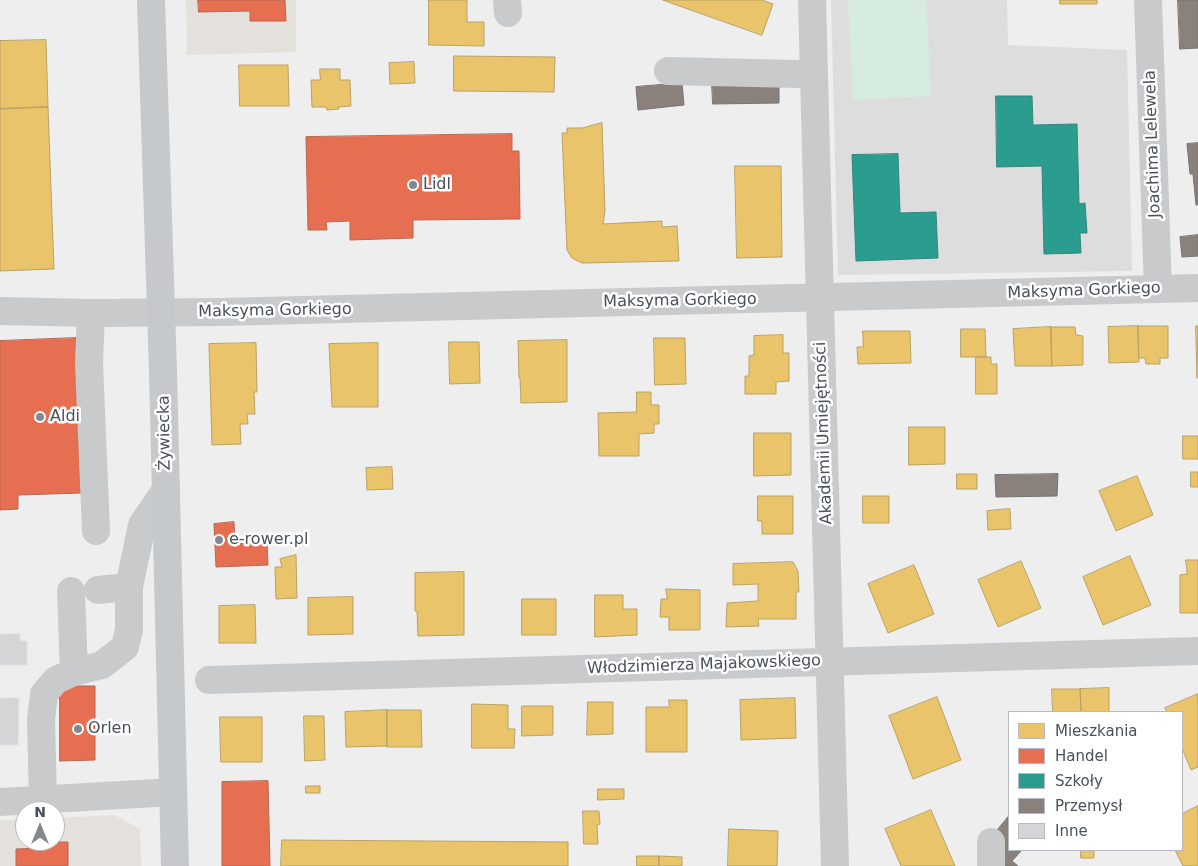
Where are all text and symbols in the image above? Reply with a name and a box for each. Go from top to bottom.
street label: Joachima Lelewela [1141,70,1165,218]
place label: Lidl [423,175,451,195]
marker: Lidl [407,179,419,191]
street label: Maksyma Gorkiego [1007,279,1161,303]
street label: Maksyma Gorkiego [603,290,757,312]
street label: Maksyma Gorkiego [198,300,352,322]
street label: Akademii Umiejętności [811,341,837,525]
street label: Żywiecka [155,395,175,471]
place label: Aldi [50,407,80,427]
marker: Aldi [34,411,46,423]
place label: e-rower.pl [229,530,308,550]
marker: e-rower.pl [213,534,225,546]
street label: Włodzimierza Majakowskiego [587,651,821,679]
legend [1008,711,1183,851]
place label: Orlen [88,719,132,739]
text: Mieszkania [1055,722,1138,740]
marker: Orlen [72,723,84,735]
text: Handel [1055,747,1108,765]
text: Szkoły [1055,772,1103,790]
text: Przemysł [1055,797,1123,815]
north arrow [15,801,65,851]
text: N [34,804,46,820]
text: Inne [1055,822,1088,840]

